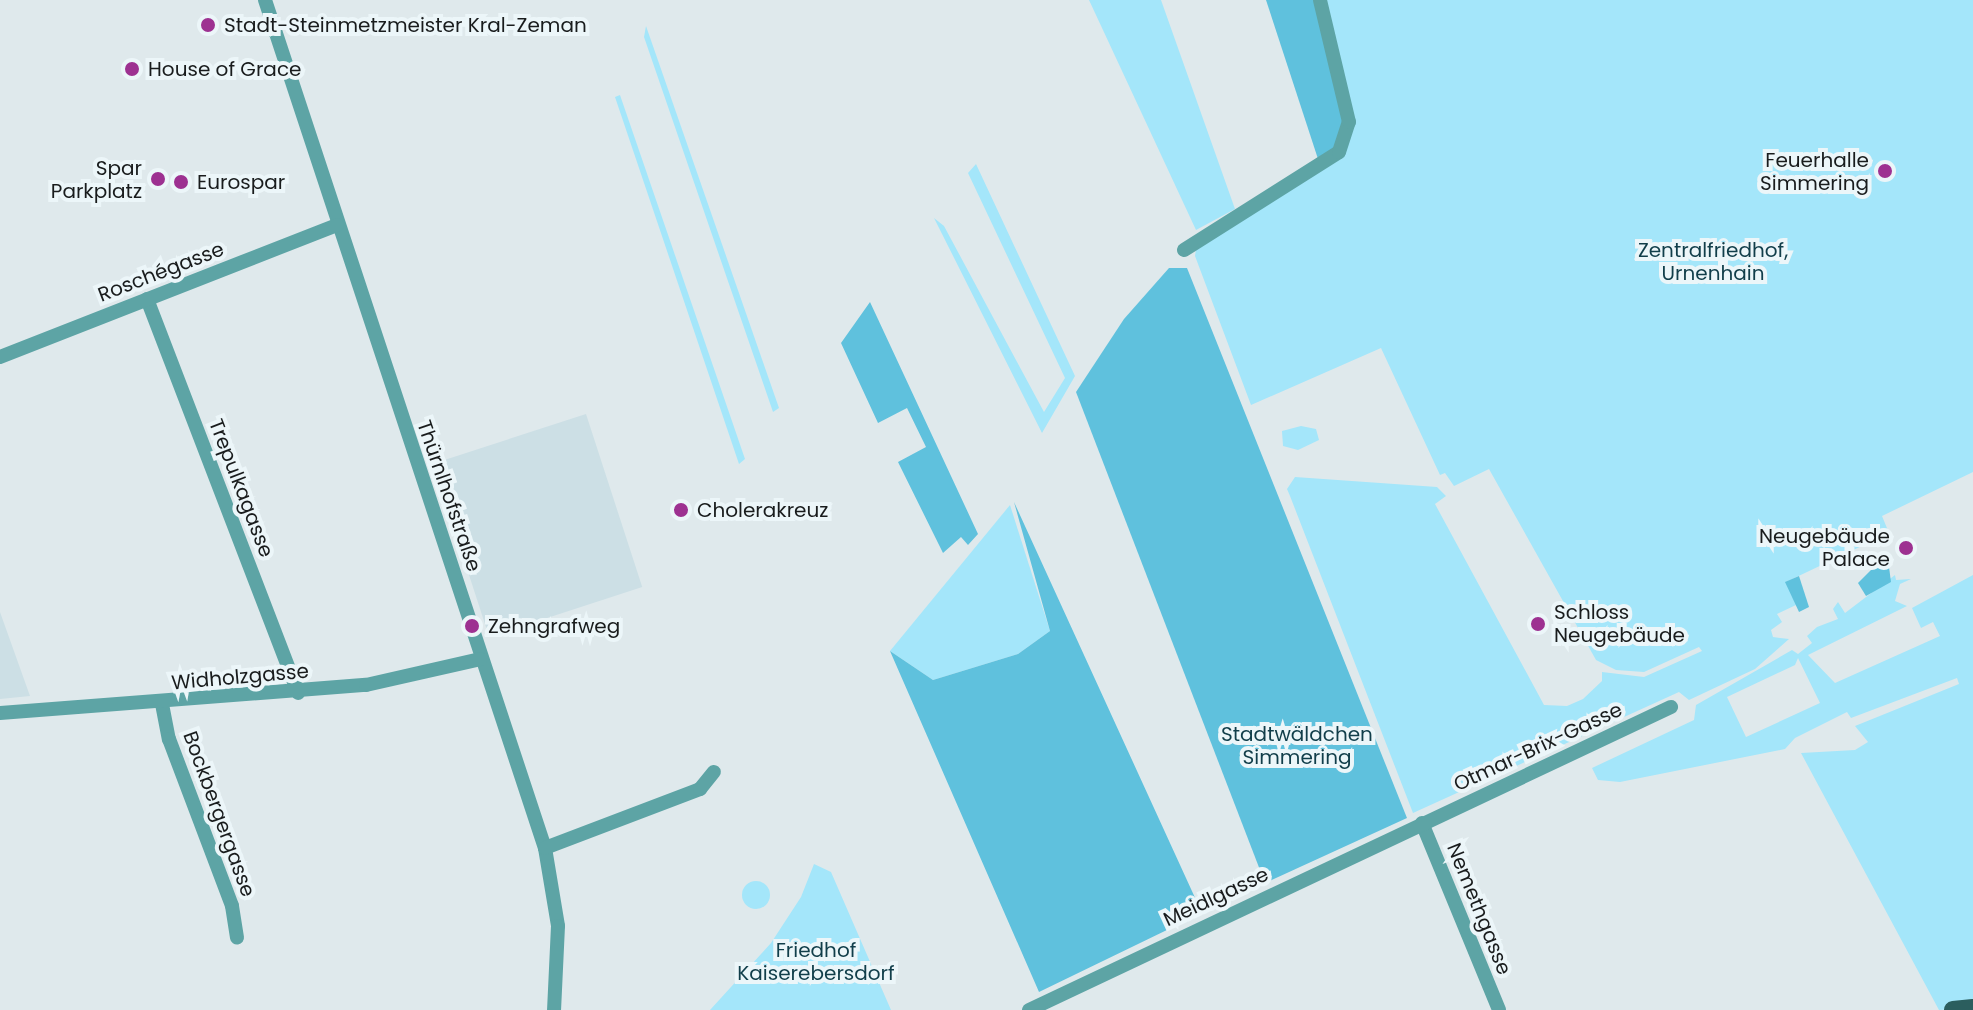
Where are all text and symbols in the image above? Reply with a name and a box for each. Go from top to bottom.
place label: Stadt-Steinmetzmeister Kral-Zeman [224,13,587,37]
marker: Stadt-Steinmetzmeister Kral-Zeman [199,16,217,34]
place label: House of Grace [148,57,301,81]
marker: House of Grace [123,60,141,78]
place label: Feuerhalle Simmering [1760,148,1869,195]
place label: Spar Parkplatz [51,156,142,203]
marker: Feuerhalle Simmering [1876,162,1894,180]
marker: Spar Parkplatz [149,170,167,188]
place label: Eurospar [197,170,285,194]
marker: Eurospar [172,173,190,191]
street label: Roschégasse [95,237,227,307]
park label: Zentralfriedhof, Urnenhain [1638,239,1788,286]
street label: Trepulkagasse [204,416,278,560]
street label: Thürnlhofstraße [412,417,486,575]
place label: Cholerakreuz [697,498,828,522]
marker: Cholerakreuz [672,501,690,519]
place label: Neugebäude Palace [1759,524,1890,571]
marker: Neugebäude Palace [1897,539,1915,557]
place label: Schloss Neugebäude [1554,600,1685,647]
place label: Zehngrafweg [488,614,620,638]
marker: Schloss Neugebäude [1529,615,1547,633]
marker: Zehngrafweg [463,617,481,635]
street label: Widholzgasse [170,659,310,695]
street label: Otmar-Brix-Gasse [1450,697,1626,797]
park label: Stadtwäldchen Simmering [1221,723,1373,770]
street label: Bockbergergasse [178,728,260,900]
street label: Nemethgasse [1442,840,1516,978]
street label: Meidlgasse [1160,862,1272,932]
park label: Friedhof Kaiserebersdorf [737,938,895,985]

